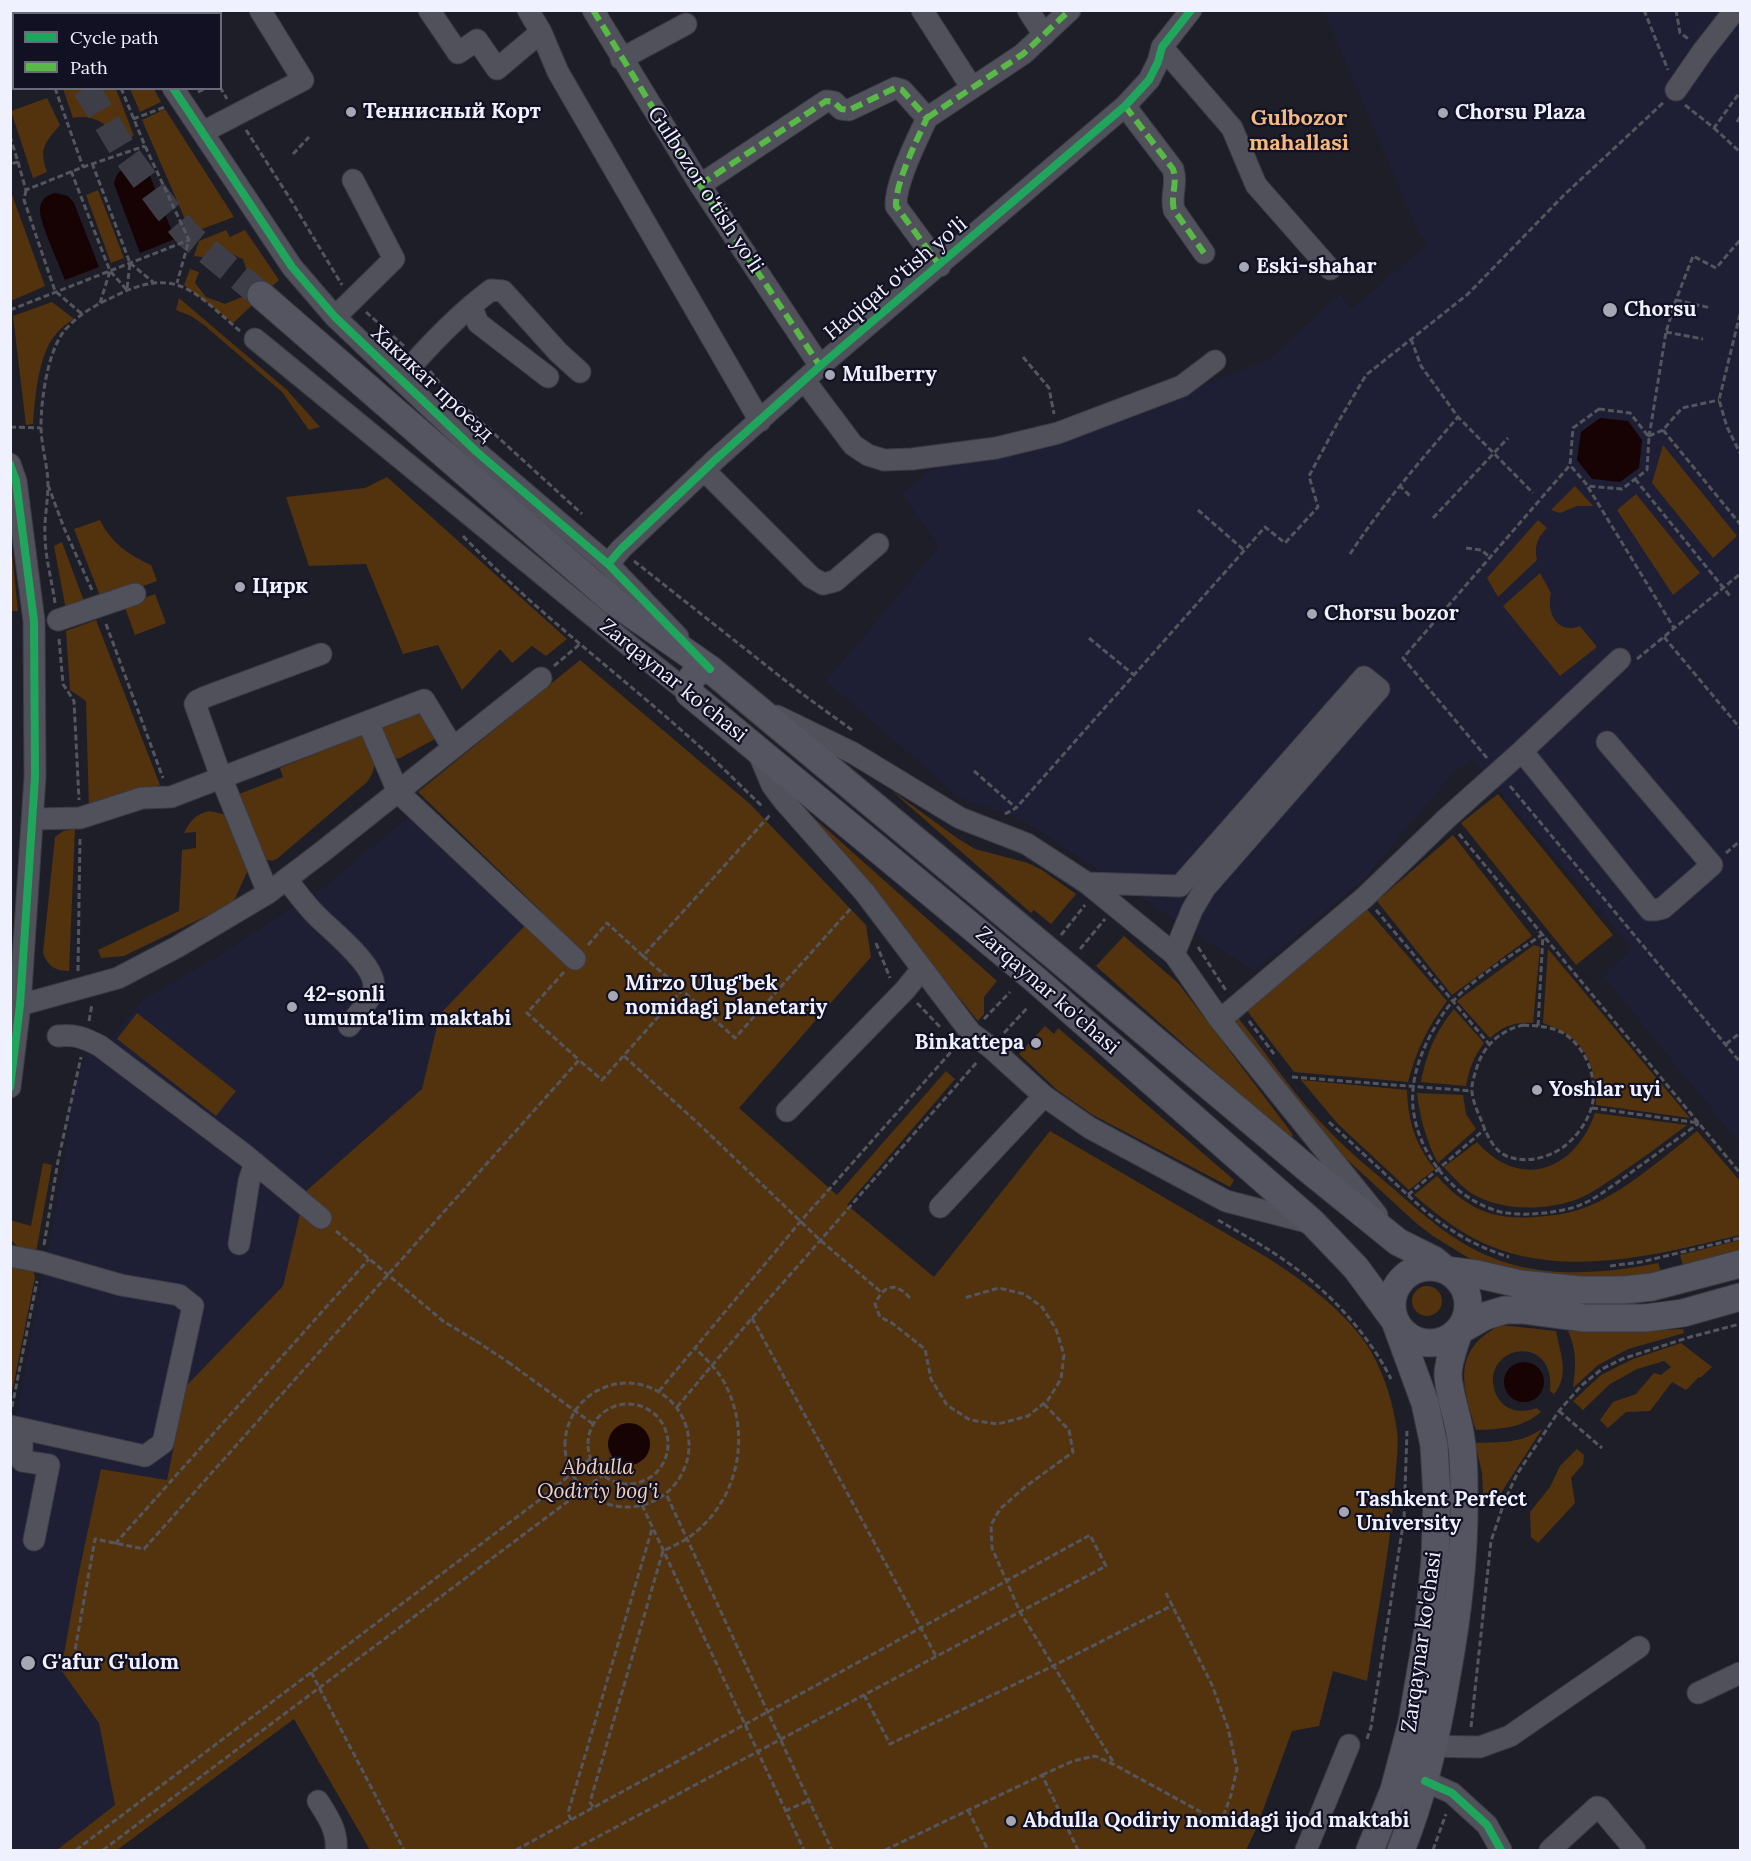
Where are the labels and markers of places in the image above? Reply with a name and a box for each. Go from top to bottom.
place label: Теннисный Корт [363,99,541,125]
place label: Chorsu Plaza [1455,100,1586,126]
marker: Теннисный Корт [344,105,358,119]
marker: Chorsu Plaza [1436,106,1450,120]
place label: Eski-shahar [1256,254,1377,280]
marker: Eski-shahar [1237,260,1251,274]
place label: Chorsu [1624,297,1697,323]
marker: Chorsu [1601,301,1619,319]
place label: Mulberry [842,362,937,388]
marker: Mulberry [823,368,837,382]
place label: Цирк [252,574,308,600]
marker: Цирк [233,580,247,594]
place label: Chorsu bozor [1324,601,1459,627]
marker: Chorsu bozor [1305,607,1319,621]
place label: Mirzo Ulug'bek nomidagi planetariy [625,971,827,1021]
place label: 42-sonli umumta'lim maktabi [304,982,511,1032]
marker: Mirzo Ulug'bek nomidagi planetariy [606,989,620,1003]
marker: 42-sonli umumta'lim maktabi [285,1000,299,1014]
place label: Binkattepa [915,1030,1024,1056]
marker: Binkattepa [1029,1036,1043,1050]
place label: Yoshlar uyi [1549,1077,1661,1103]
marker: Yoshlar uyi [1530,1083,1544,1097]
place label: Tashkent Perfect University [1356,1487,1527,1537]
marker: Tashkent Perfect University [1337,1505,1351,1519]
place label: G'afur G'ulom [42,1650,179,1676]
marker: G'afur G'ulom [19,1654,37,1672]
place label: Abdulla Qodiriy nomidagi ijod maktabi [1023,1808,1409,1834]
marker: Abdulla Qodiriy nomidagi ijod maktabi [1004,1814,1018,1828]

